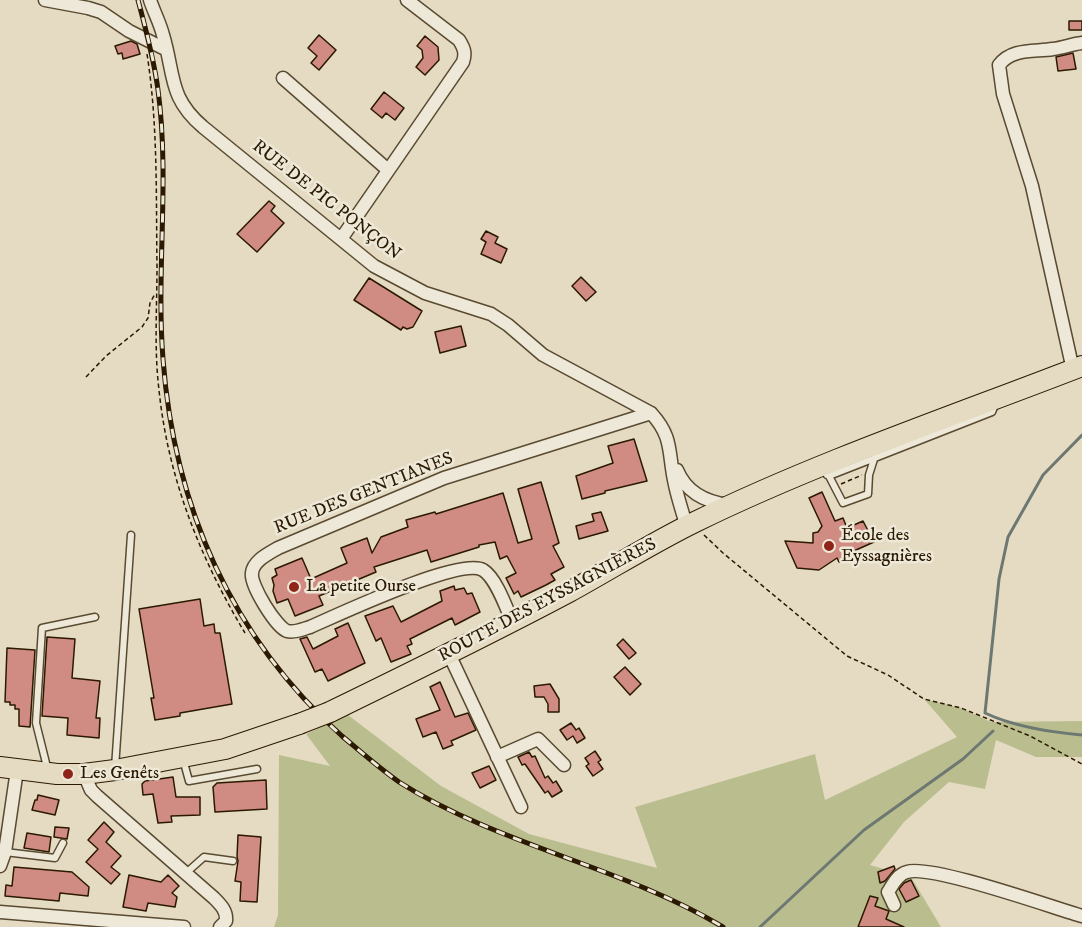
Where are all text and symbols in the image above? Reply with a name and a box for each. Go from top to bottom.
street label: RUE DE PIC PONÇON [247,136,405,266]
street label: RUE DES GENTIANES [271,448,457,540]
place label: École des Eyssagnières [841,525,932,568]
street label: ROUTE DES EYSSAGNIÈRES [435,534,661,668]
marker: École des Eyssagnières [822,539,836,553]
place label: La petite Ourse [306,576,416,598]
marker: La petite Ourse [287,580,301,594]
place label: Les Genêts [80,763,159,785]
marker: Les Genêts [61,767,75,781]

